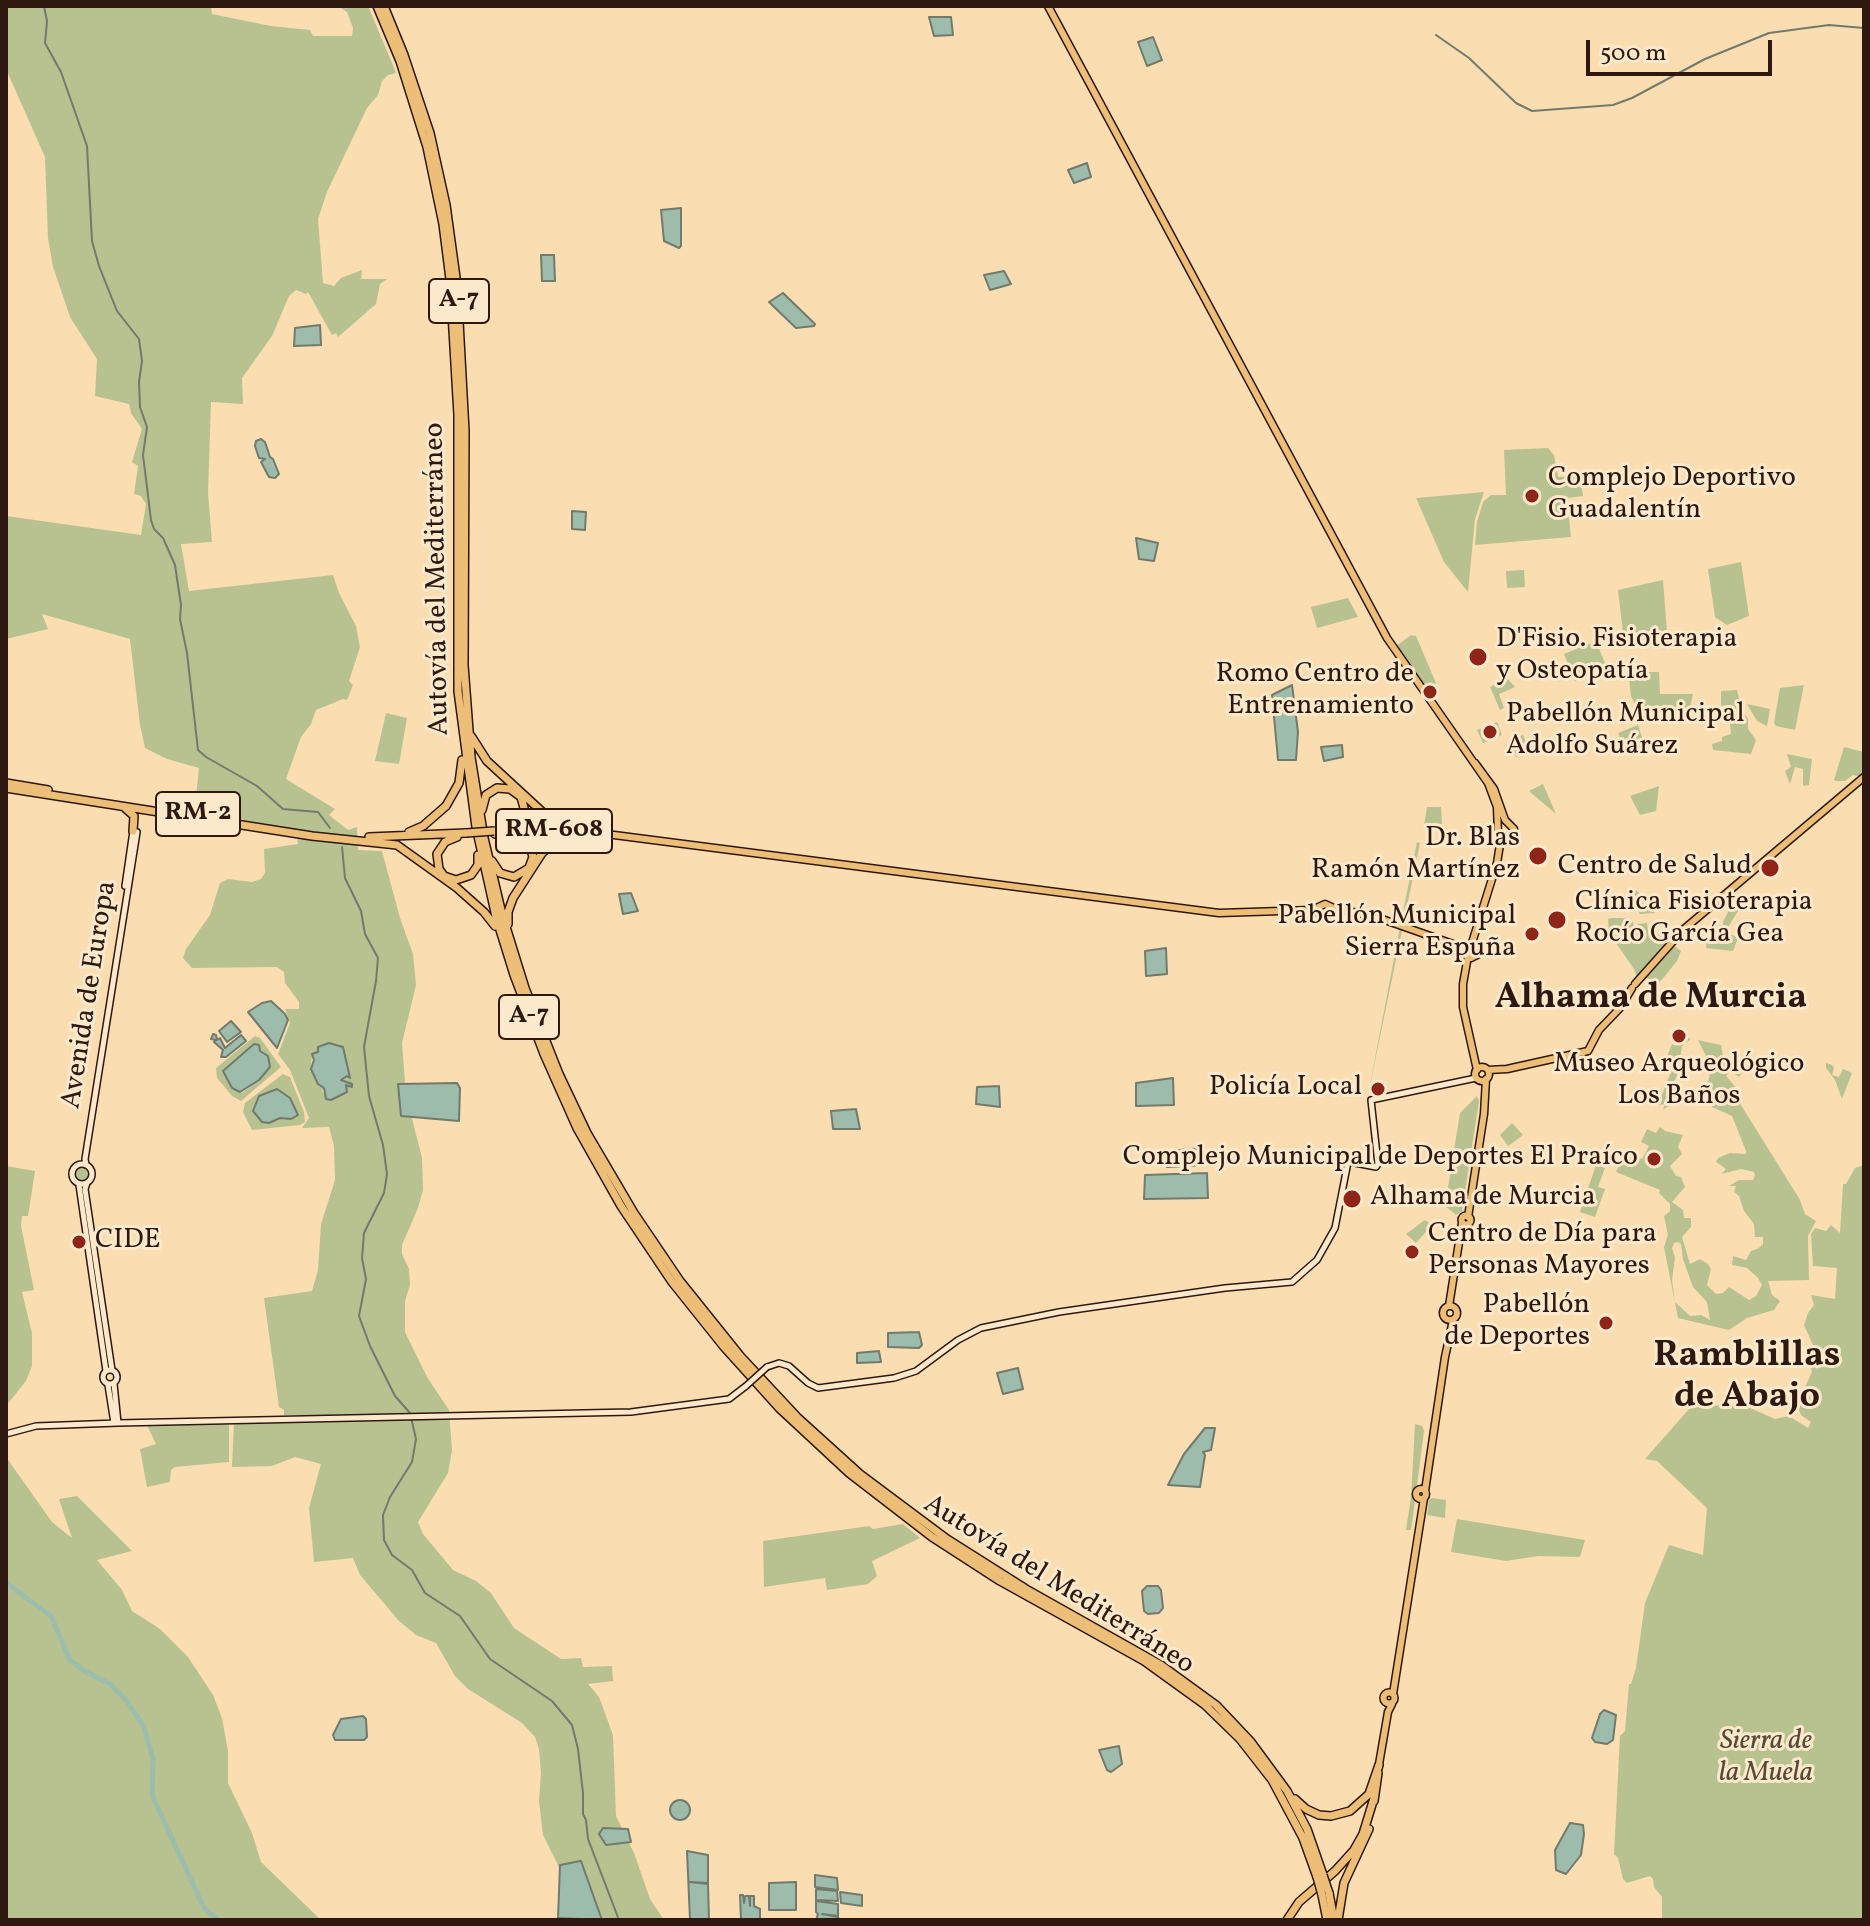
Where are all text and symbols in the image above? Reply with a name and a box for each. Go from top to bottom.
scale bar [1590,24,1776,74]
text: 500 m [1600,37,1666,71]
road number: A-7 [429,279,489,323]
street label: Autovía del Mediterráneo [419,422,459,736]
place label: Complejo Deportivo Guadalentín [1548,463,1796,529]
marker: Complejo Deportivo Guadalentín [1523,487,1541,505]
place label: D'Fisio. Fisioterapia y Osteopatía [1496,624,1737,690]
marker: D'Fisio. Fisioterapia y Osteopatía [1467,646,1489,668]
place label: Romo Centro de Entrenamiento [1216,659,1414,725]
marker: Romo Centro de Entrenamiento [1421,683,1439,701]
place label: Pabellón Municipal Adolfo Suárez [1506,699,1745,765]
marker: Pabellón Municipal Adolfo Suárez [1481,723,1499,741]
road number: RM-2 [156,792,240,836]
road number: RM-608 [496,809,612,853]
place label: Dr. Blas Ramón Martínez [1311,823,1520,889]
marker: Dr. Blas Ramón Martínez [1527,845,1549,867]
place label: Centro de Salud [1558,851,1752,885]
marker: Centro de Salud [1759,857,1781,879]
street label: Avenida de Europa [56,879,126,1111]
place label: Clínica Fisioterapia Rocío García Gea [1575,887,1813,953]
place label: Pabellón Municipal Sierra Espuña [1277,901,1516,967]
marker: Clínica Fisioterapia Rocío García Gea [1546,909,1568,931]
marker: Pabellón Municipal Sierra Espuña [1523,925,1541,943]
district label: Alhama de Murcia [1495,978,1807,1022]
road number: A-7 [499,995,559,1039]
marker: Museo Arqueológico Los Baños [1670,1027,1688,1045]
place label: Museo Arqueológico Los Baños [1554,1049,1804,1115]
place label: Policía Local [1209,1072,1362,1106]
marker: Policía Local [1369,1080,1387,1098]
place label: Complejo Municipal de Deportes El Praíco [1123,1142,1638,1176]
marker: Complejo Municipal de Deportes El Praíco [1645,1150,1663,1168]
place label: Alhama de Murcia [1370,1182,1596,1216]
marker: Alhama de Murcia [1341,1188,1363,1210]
place label: Centro de Día para Personas Mayores [1428,1219,1657,1285]
place label: CIDE [95,1225,160,1259]
marker: CIDE [70,1233,88,1251]
marker: Centro de Día para Personas Mayores [1403,1243,1421,1261]
place label: Pabellón de Deportes [1444,1290,1590,1356]
marker: Pabellón de Deportes [1597,1314,1615,1332]
district label: Ramblillas de Abajo [1654,1336,1840,1421]
street label: Autovía del Mediterráneo [916,1489,1200,1683]
park label: Sierra de la Muela [1719,1726,1813,1792]

